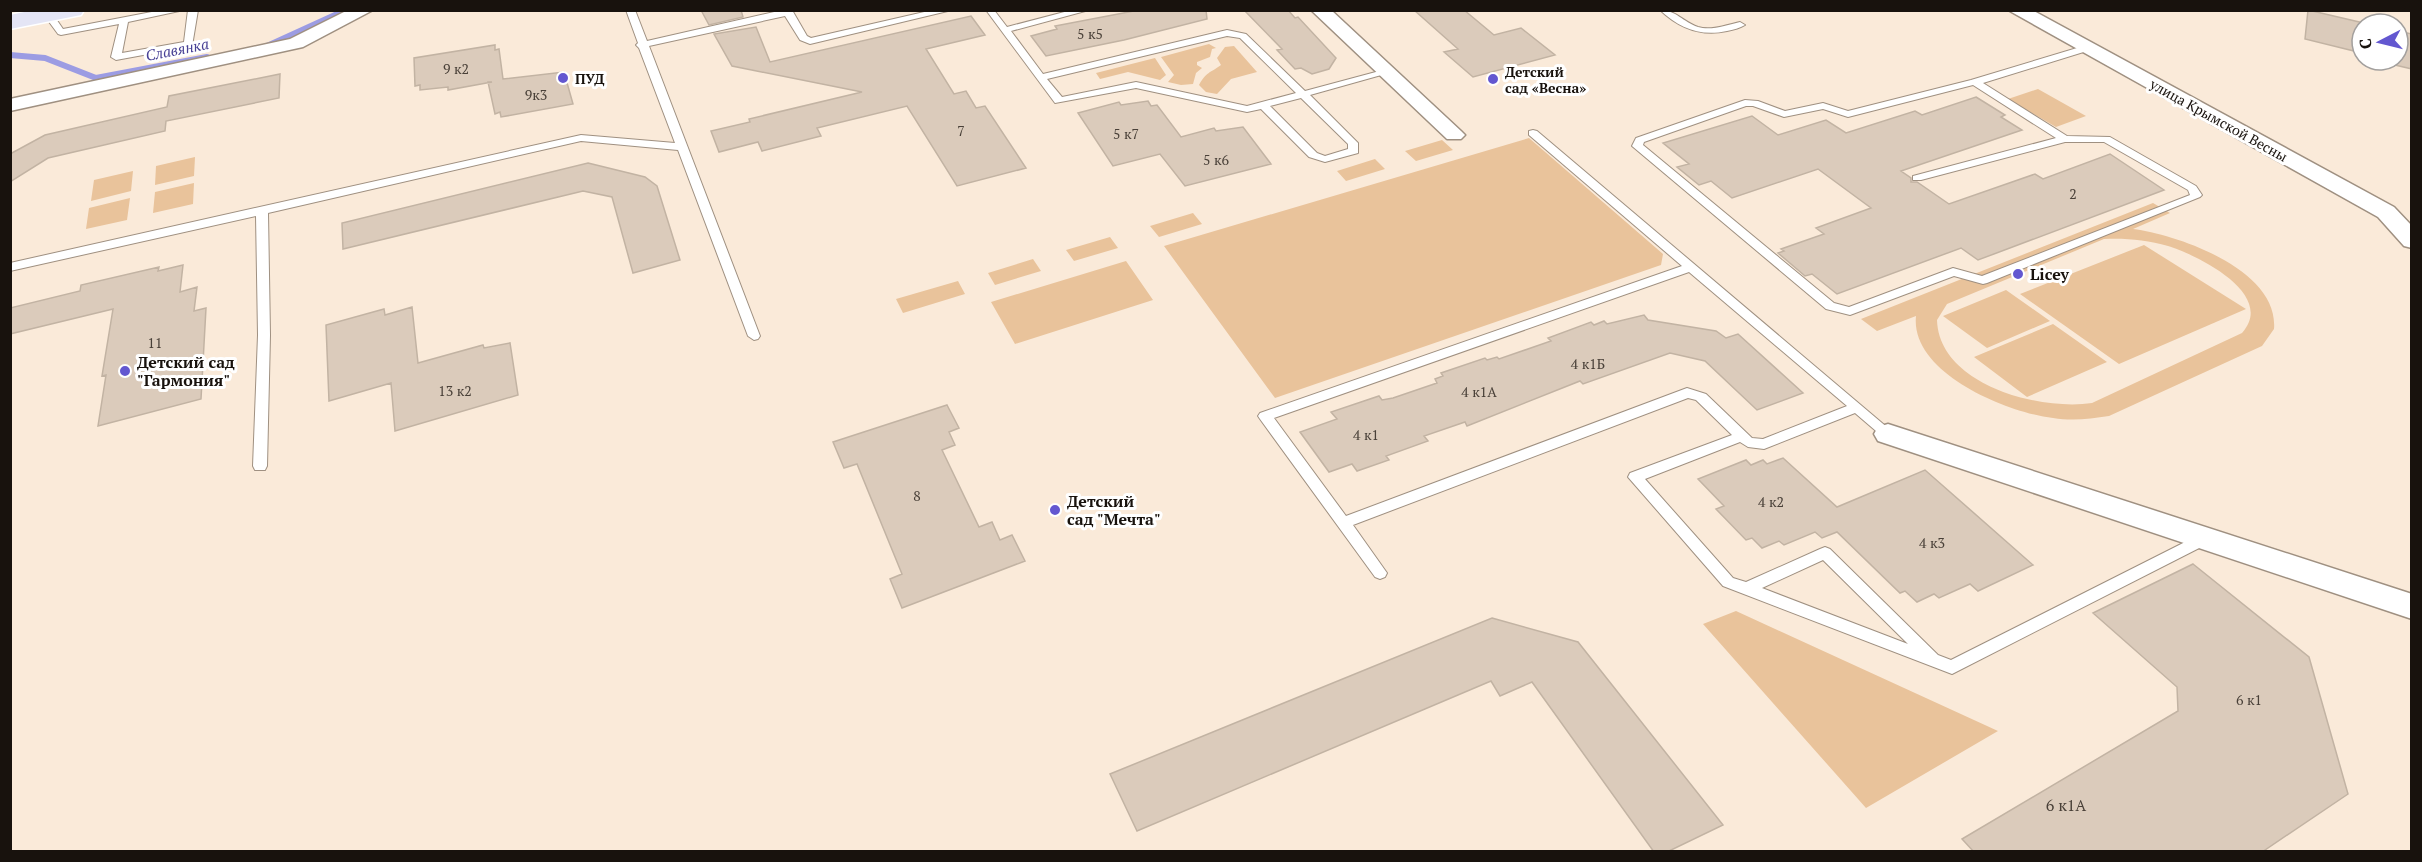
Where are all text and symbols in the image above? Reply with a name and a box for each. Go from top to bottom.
north arrow [2350,12,2410,72]
house number: 5 к5 [1077,24,1103,43]
water label: Славянка [144,33,210,65]
text: С [2354,37,2377,50]
house number: 9 к2 [443,59,469,78]
place label: Детский сад «Весна» [1505,62,1586,97]
place label: ПУД [575,69,605,88]
marker: ПУД [556,71,570,85]
marker: Детский сад «Весна» [1486,72,1500,86]
street label: улица Крымской Весны [2146,74,2291,166]
house number: 9к3 [525,85,547,104]
house number: 7 [957,121,965,140]
house number: 5 к7 [1113,124,1139,143]
house number: 5 к6 [1203,150,1229,169]
house number: 2 [2069,184,2077,203]
place label: Licey [2030,263,2069,285]
marker: Licey [2011,267,2025,281]
house number: 11 [148,333,162,352]
place label: Детский сад "Гармония" [137,351,235,391]
house number: 4 к1Б [1571,354,1605,373]
marker: Детский сад "Гармония" [118,364,132,378]
house number: 13 к2 [438,381,472,400]
house number: 4 к1А [1461,382,1497,401]
house number: 4 к1 [1353,425,1379,444]
house number: 8 [913,486,921,505]
place label: Детский сад "Мечта" [1067,490,1161,530]
house number: 4 к2 [1758,492,1784,511]
marker: Детский сад "Мечта" [1048,503,1062,517]
house number: 4 к3 [1919,533,1945,552]
house number: 6 к1 [2236,690,2262,709]
house number: 6 к1А [2046,794,2086,816]

